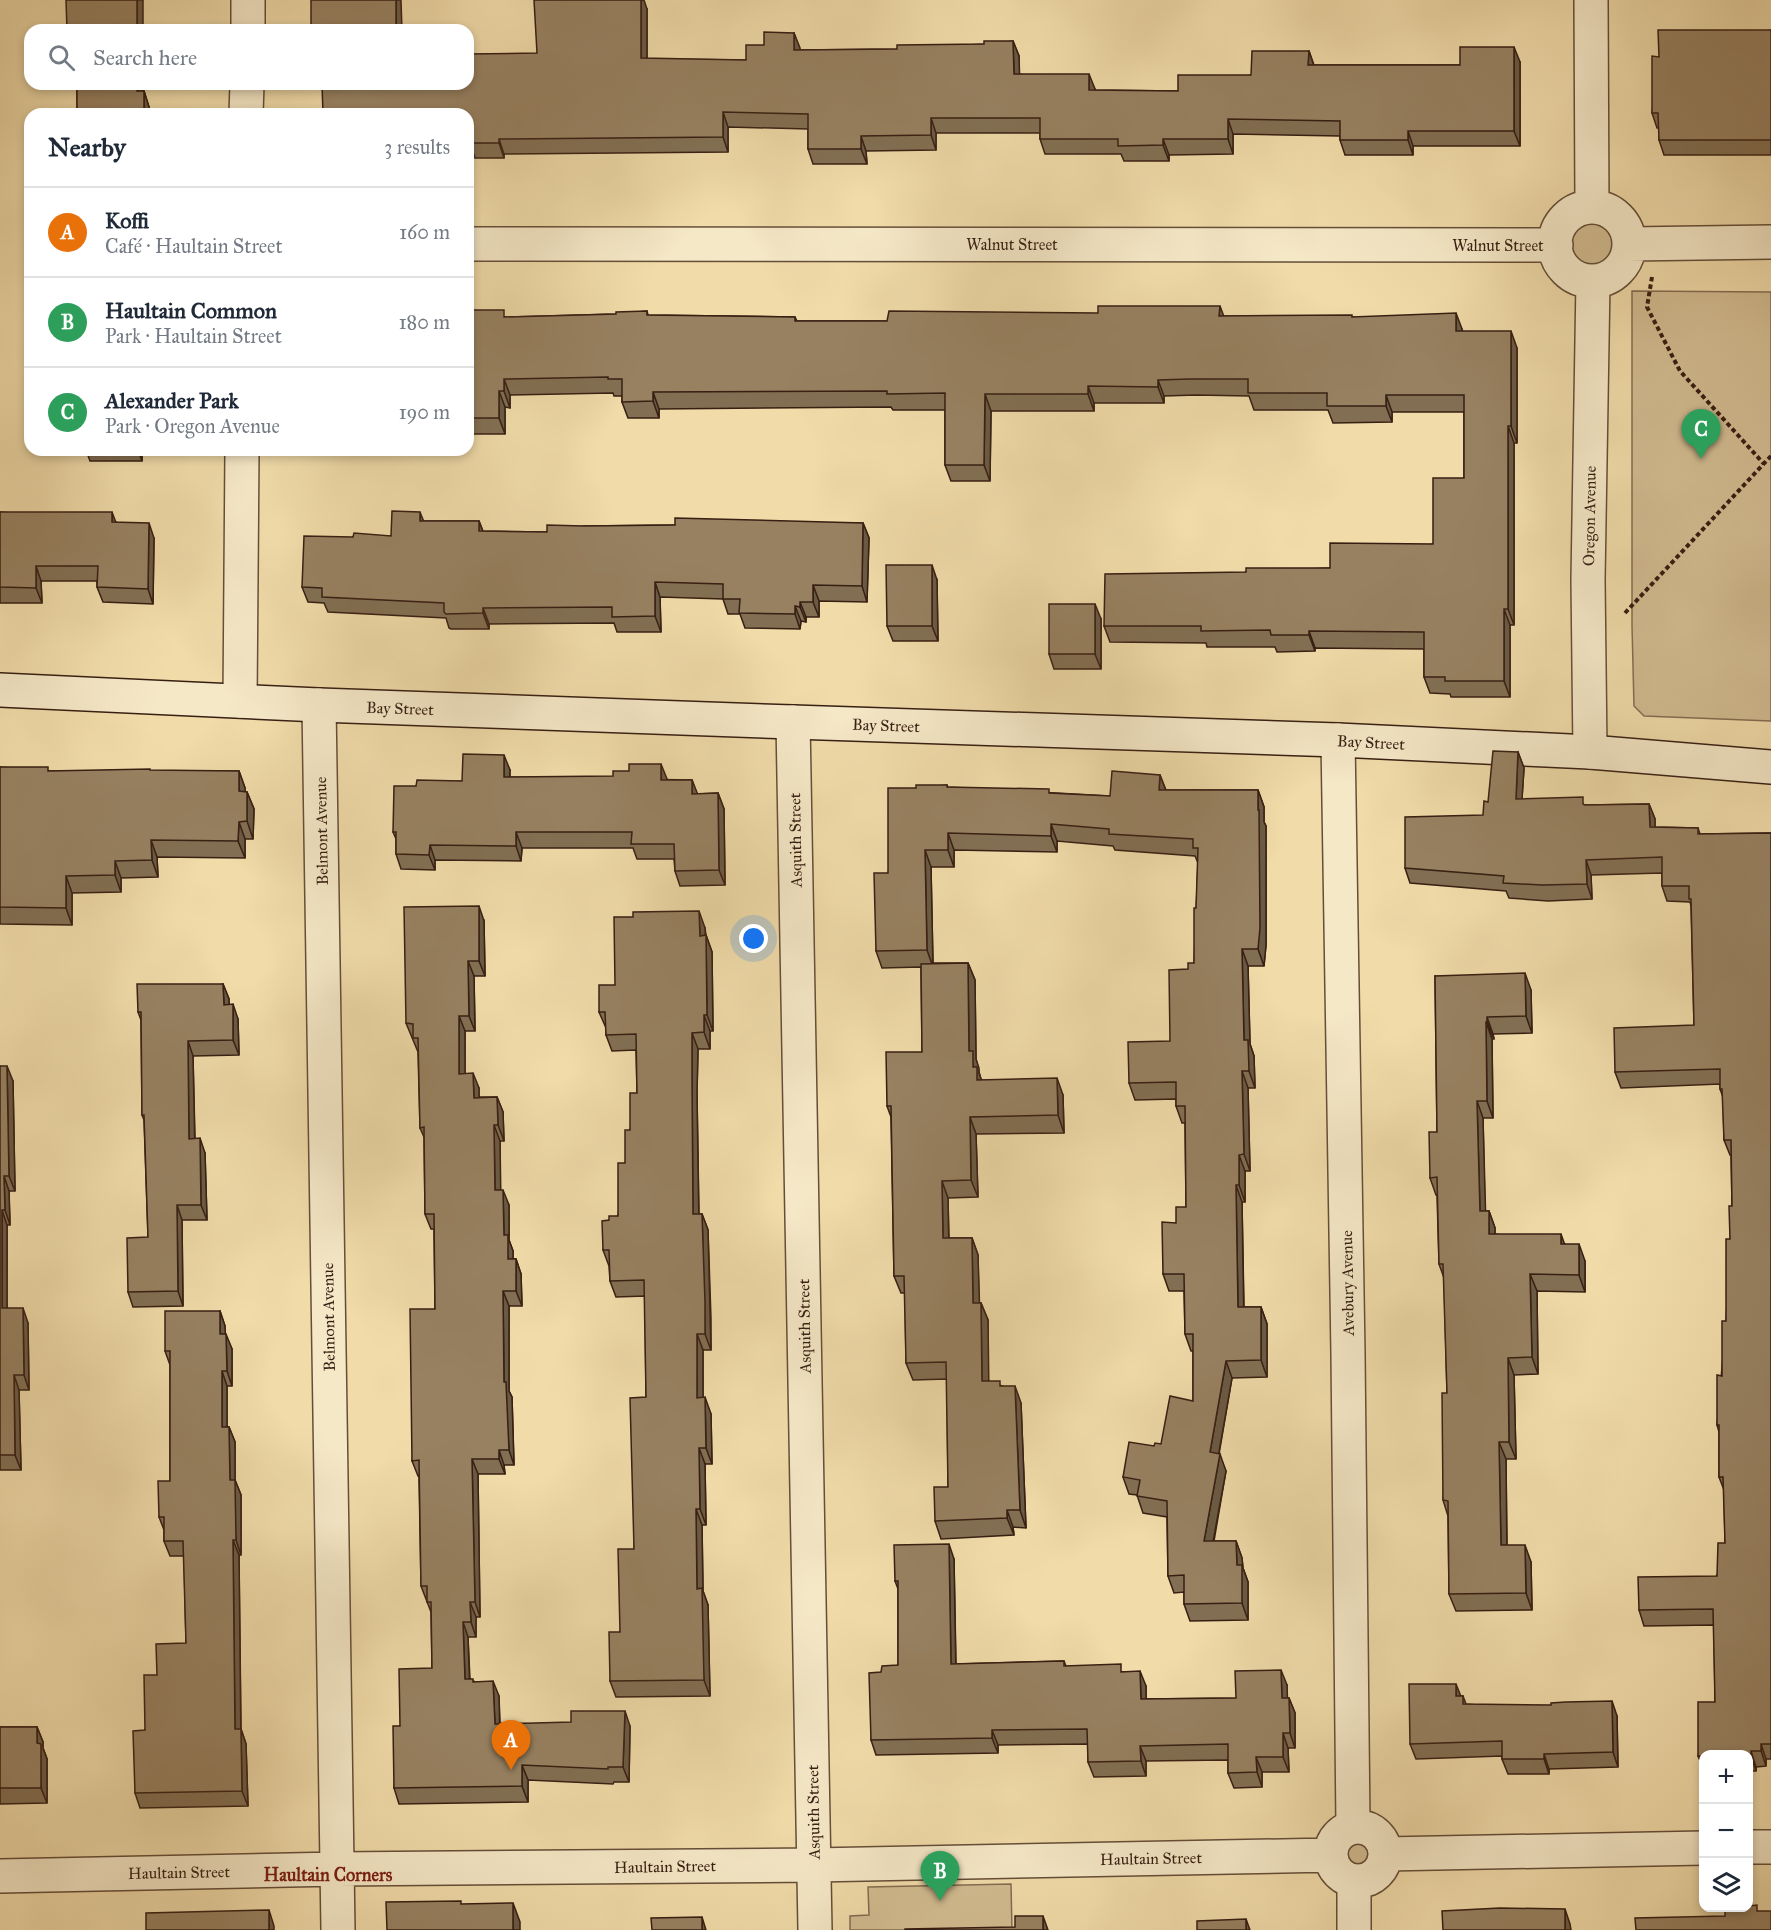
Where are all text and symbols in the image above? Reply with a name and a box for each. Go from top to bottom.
search box [24,24,474,90]
icon: search [45,41,78,74]
text: Search here [93,44,197,71]
text: Nearby [48,131,126,163]
text: 3 results [384,135,450,159]
text: Koffi [105,207,149,234]
text: A [61,220,74,244]
text: 160 m [399,220,450,244]
text: Café · Haultain Street [105,234,283,258]
street label: Walnut Street [966,235,1058,254]
street label: Walnut Street [1452,236,1544,255]
text: Haultain Common [105,297,277,324]
text: B [61,310,74,334]
text: 180 m [399,310,450,334]
text: Park · Haultain Street [105,324,282,348]
text: Alexander Park [105,387,239,414]
text: C [61,400,74,424]
text: 190 m [399,400,450,424]
pin: C [1682,410,1720,459]
text: Park · Oregon Avenue [105,414,280,438]
street label: Oregon Avenue [1579,465,1601,566]
street label: Bay Street [366,698,435,719]
street label: Bay Street [852,715,921,736]
street label: Bay Street [1337,731,1406,754]
street label: Belmont Avenue [311,776,332,886]
street label: Asquith Street [785,792,807,889]
your location [739,924,768,953]
street label: Avebury Avenue [1337,1230,1358,1337]
street label: Belmont Avenue [318,1262,339,1372]
street label: Asquith Street [794,1278,816,1375]
pin: A [492,1720,530,1770]
map controls [1699,1750,1753,1912]
button: + [1699,1750,1753,1804]
street label: Asquith Street [803,1764,825,1861]
button: − [1699,1804,1753,1858]
street label: Haultain Street [1100,1848,1203,1869]
pin: B [920,1852,960,1901]
street label: Haultain Street [614,1856,717,1877]
button: layers [1699,1858,1753,1912]
street label: Haultain Street [128,1862,231,1883]
district label: Haultain Corners [264,1864,393,1886]

